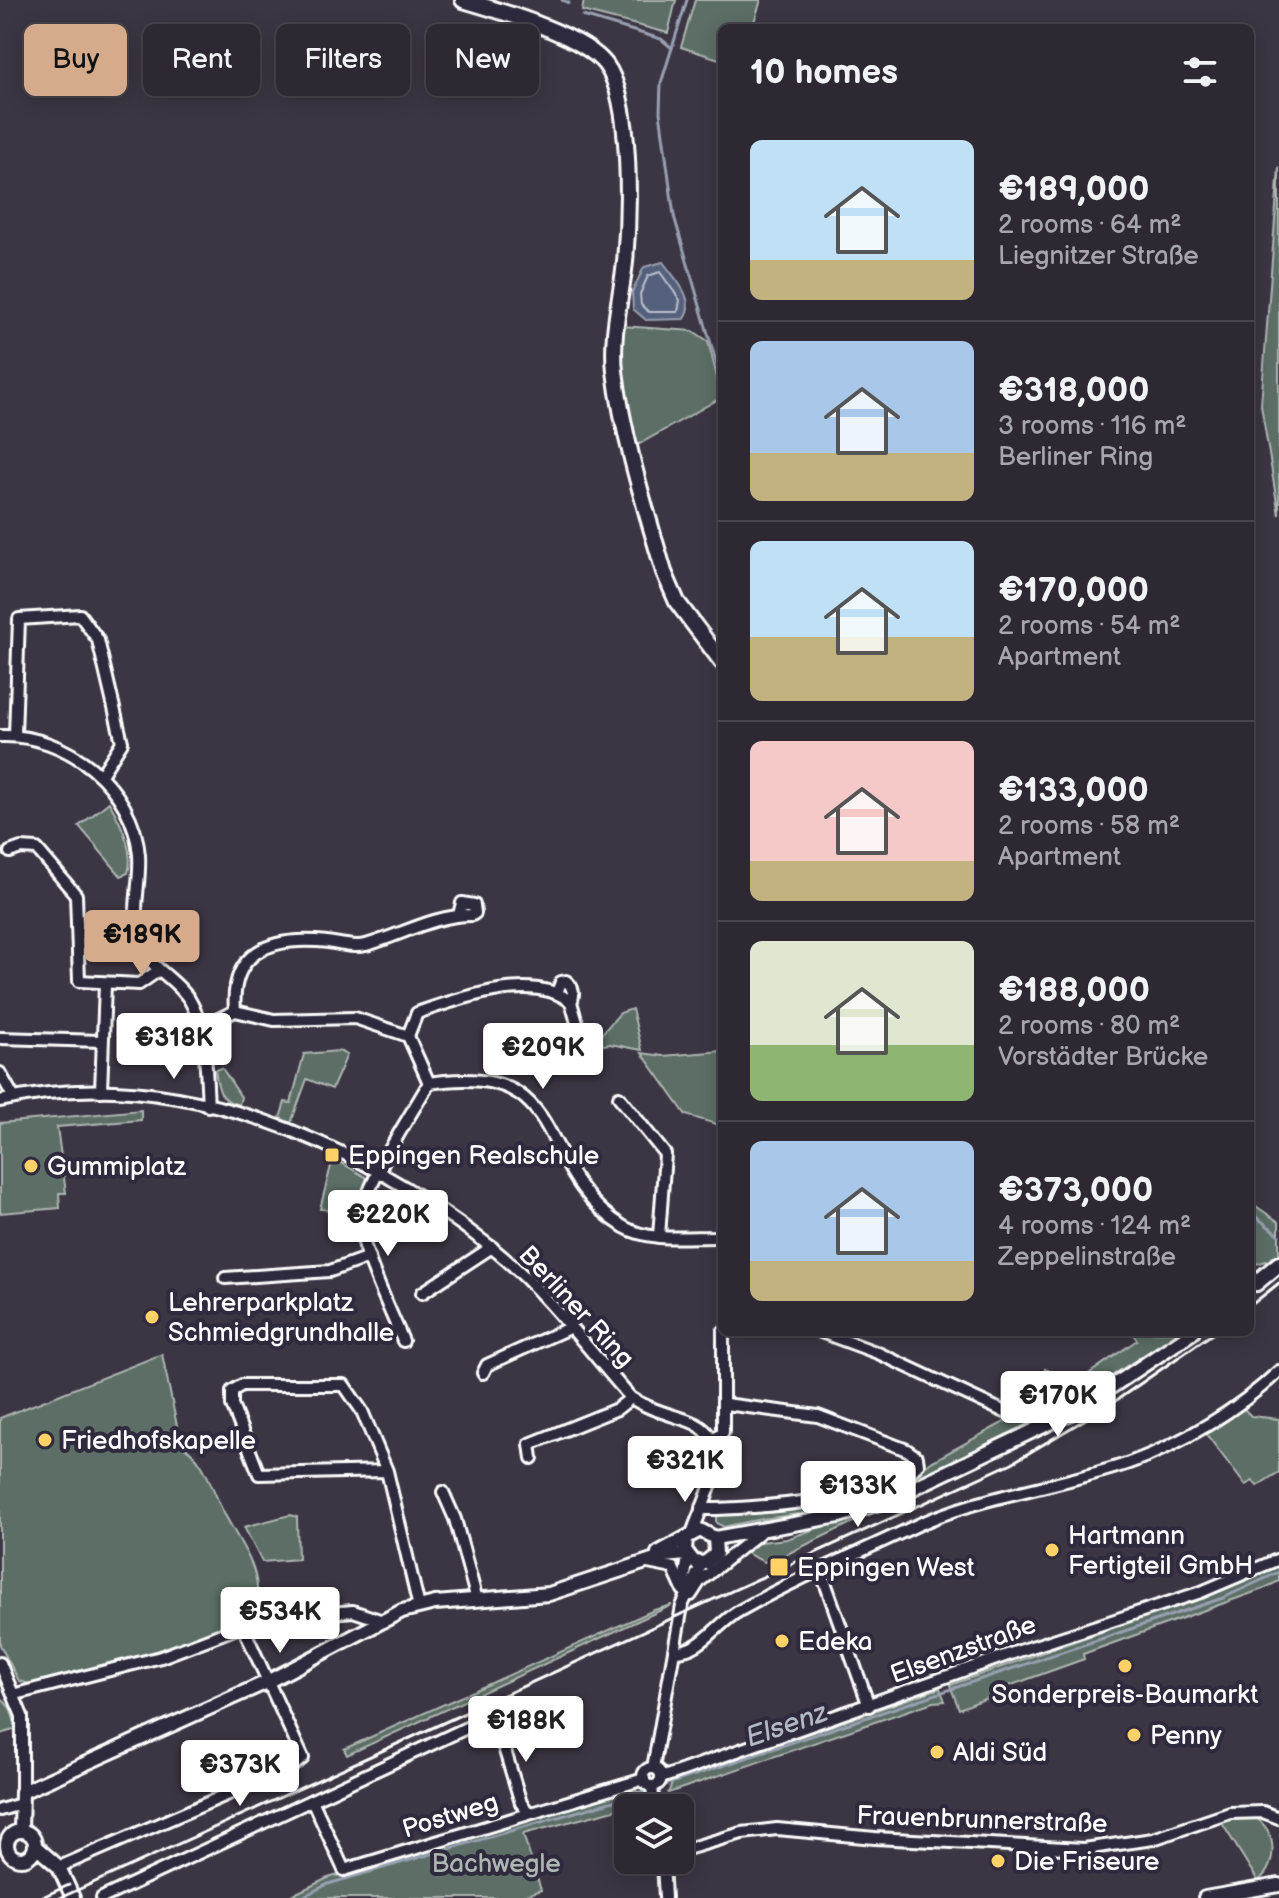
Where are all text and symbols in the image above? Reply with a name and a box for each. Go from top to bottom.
chip: Buy [24,24,127,96]
chip: Rent [143,24,260,96]
chip: Filters [276,24,410,96]
chip: New [426,24,539,96]
icon: filters [1178,50,1222,94]
text: 10 homes [750,52,898,93]
text: €189,000 [998,169,1149,210]
icon: home [814,172,910,268]
text: 2 rooms · 64 m² [998,210,1182,241]
text: Liegnitzer Straße [998,241,1199,272]
text: €318,000 [998,370,1149,411]
icon: home [814,373,910,469]
text: 3 rooms · 116 m² [998,411,1187,442]
text: Berliner Ring [998,442,1153,473]
text: €170,000 [998,570,1149,611]
icon: home [814,573,910,669]
text: 2 rooms · 54 m² [998,611,1181,642]
text: Apartment [998,642,1121,673]
text: €133,000 [998,770,1149,811]
icon: home [814,773,910,869]
text: 2 rooms · 58 m² [998,811,1180,842]
text: Apartment [998,842,1121,873]
pin: €189K [86,910,198,978]
text: €189K [102,920,182,951]
text: €188,000 [998,970,1150,1011]
icon: home [814,973,910,1069]
text: 2 rooms · 80 m² [998,1011,1180,1042]
pin: €318K [118,1013,230,1081]
text: €318K [134,1023,214,1054]
pin: €209K [487,1023,599,1091]
text: €209K [501,1033,585,1064]
text: Vorstädter Brücke [998,1042,1208,1073]
place label: Eppingen Realschule [348,1141,599,1172]
marker: Eppingen Realschule [323,1146,341,1164]
place label: Gummiplatz [47,1152,186,1183]
marker: Gummiplatz [22,1157,40,1175]
text: €373,000 [998,1170,1153,1211]
icon: home [814,1173,910,1269]
pin: €220K [332,1190,444,1258]
text: €220K [346,1200,430,1231]
text: 4 rooms · 124 m² [998,1211,1191,1242]
street label: Berliner Ring [512,1240,640,1374]
text: Zeppelinstraße [998,1242,1176,1273]
place label: Lehrerparkplatz Schmiedgrundhalle [168,1288,394,1349]
marker: Lehrerparkplatz Schmiedgrundhalle [143,1308,161,1326]
pin: €170K [1002,1371,1114,1439]
text: €170K [1019,1381,1097,1412]
place label: Friedhofskapelle [61,1426,256,1457]
marker: Friedhofskapelle [36,1431,54,1449]
pin: €321K [629,1436,741,1504]
text: €321K [646,1446,724,1477]
pin: €133K [802,1461,914,1529]
text: €133K [819,1471,897,1502]
place label: Hartmann Fertigteil GmbH [1068,1521,1253,1582]
marker: Hartmann Fertigteil GmbH [1043,1541,1061,1559]
place label: Eppingen West [797,1553,975,1584]
marker: Eppingen West [768,1556,790,1578]
pin: €534K [224,1587,336,1655]
text: €534K [239,1597,321,1628]
street label: Elsenzstraße [886,1610,1041,1691]
place label: Edeka [798,1627,872,1658]
marker: Edeka [773,1632,791,1650]
marker: Sonderpreis-Baumarkt [1116,1657,1134,1675]
place label: Sonderpreis-Baumarkt [992,1680,1258,1711]
pin: €188K [470,1696,582,1764]
water label: Elsenz [741,1696,832,1755]
text: €188K [486,1706,566,1737]
place label: Penny [1150,1721,1222,1752]
marker: Penny [1125,1726,1143,1744]
place label: Aldi Süd [953,1738,1047,1769]
pin: €373K [184,1740,296,1808]
marker: Aldi Süd [928,1743,946,1761]
text: €373K [199,1750,281,1781]
street label: Postweg [399,1787,502,1846]
map controls [614,1794,694,1874]
button: layers [614,1794,694,1874]
street label: Frauenbrunnerstraße [856,1801,1108,1840]
place label: Die Friseure [1014,1847,1160,1878]
park label: Bachwegle [431,1849,561,1880]
marker: Die Friseure [989,1852,1007,1870]

